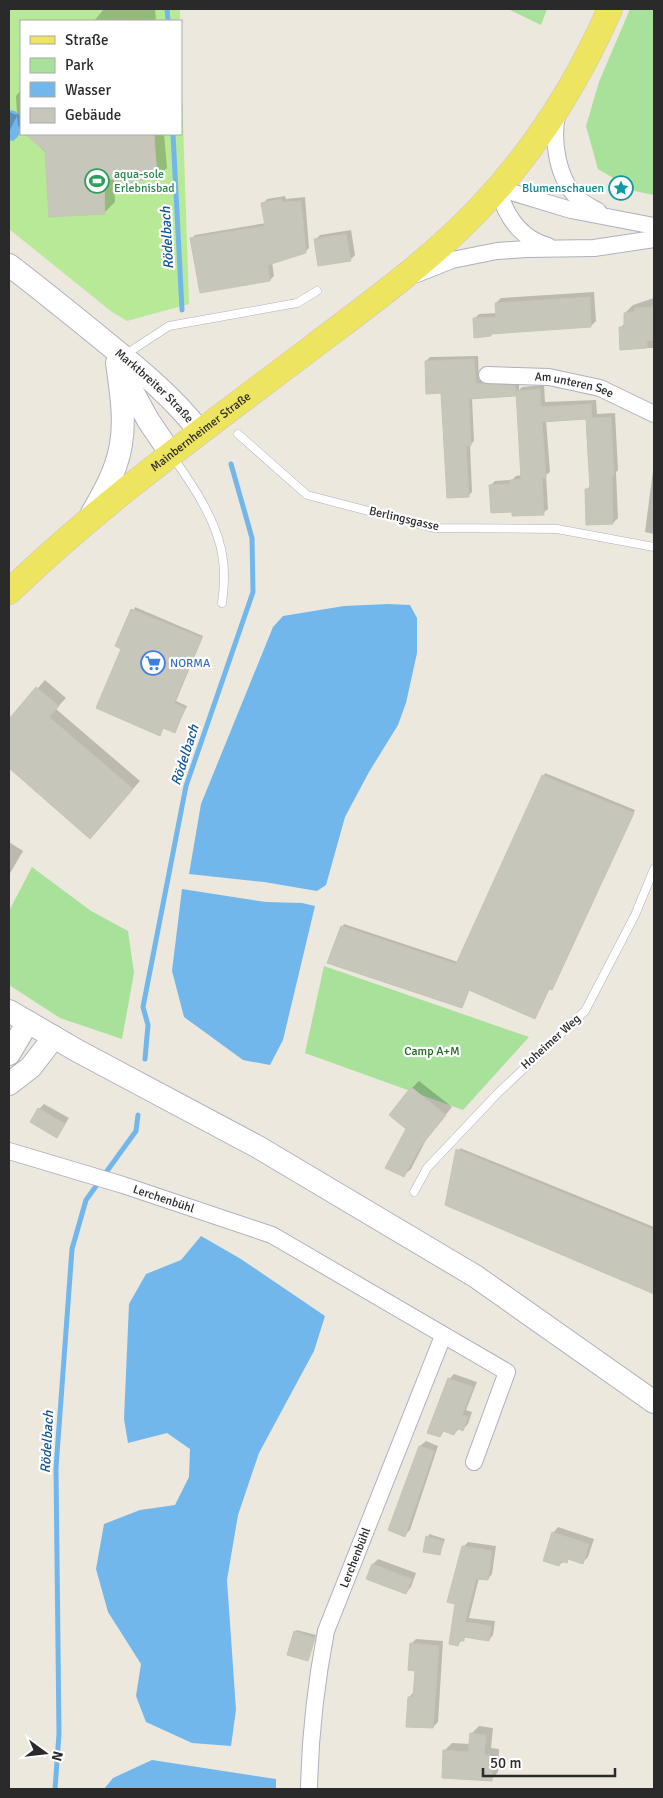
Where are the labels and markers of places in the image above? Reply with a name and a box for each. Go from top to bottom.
place label: aqua-sole Erlebnisbad [114,167,175,196]
sports icon: aqua-sole Erlebnisbad [84,168,110,194]
place icon: Blumenschauen [608,175,634,201]
place label: Blumenschauen [522,181,604,196]
supermarket icon: NORMA [140,650,166,676]
place label: NORMA [170,656,211,671]

